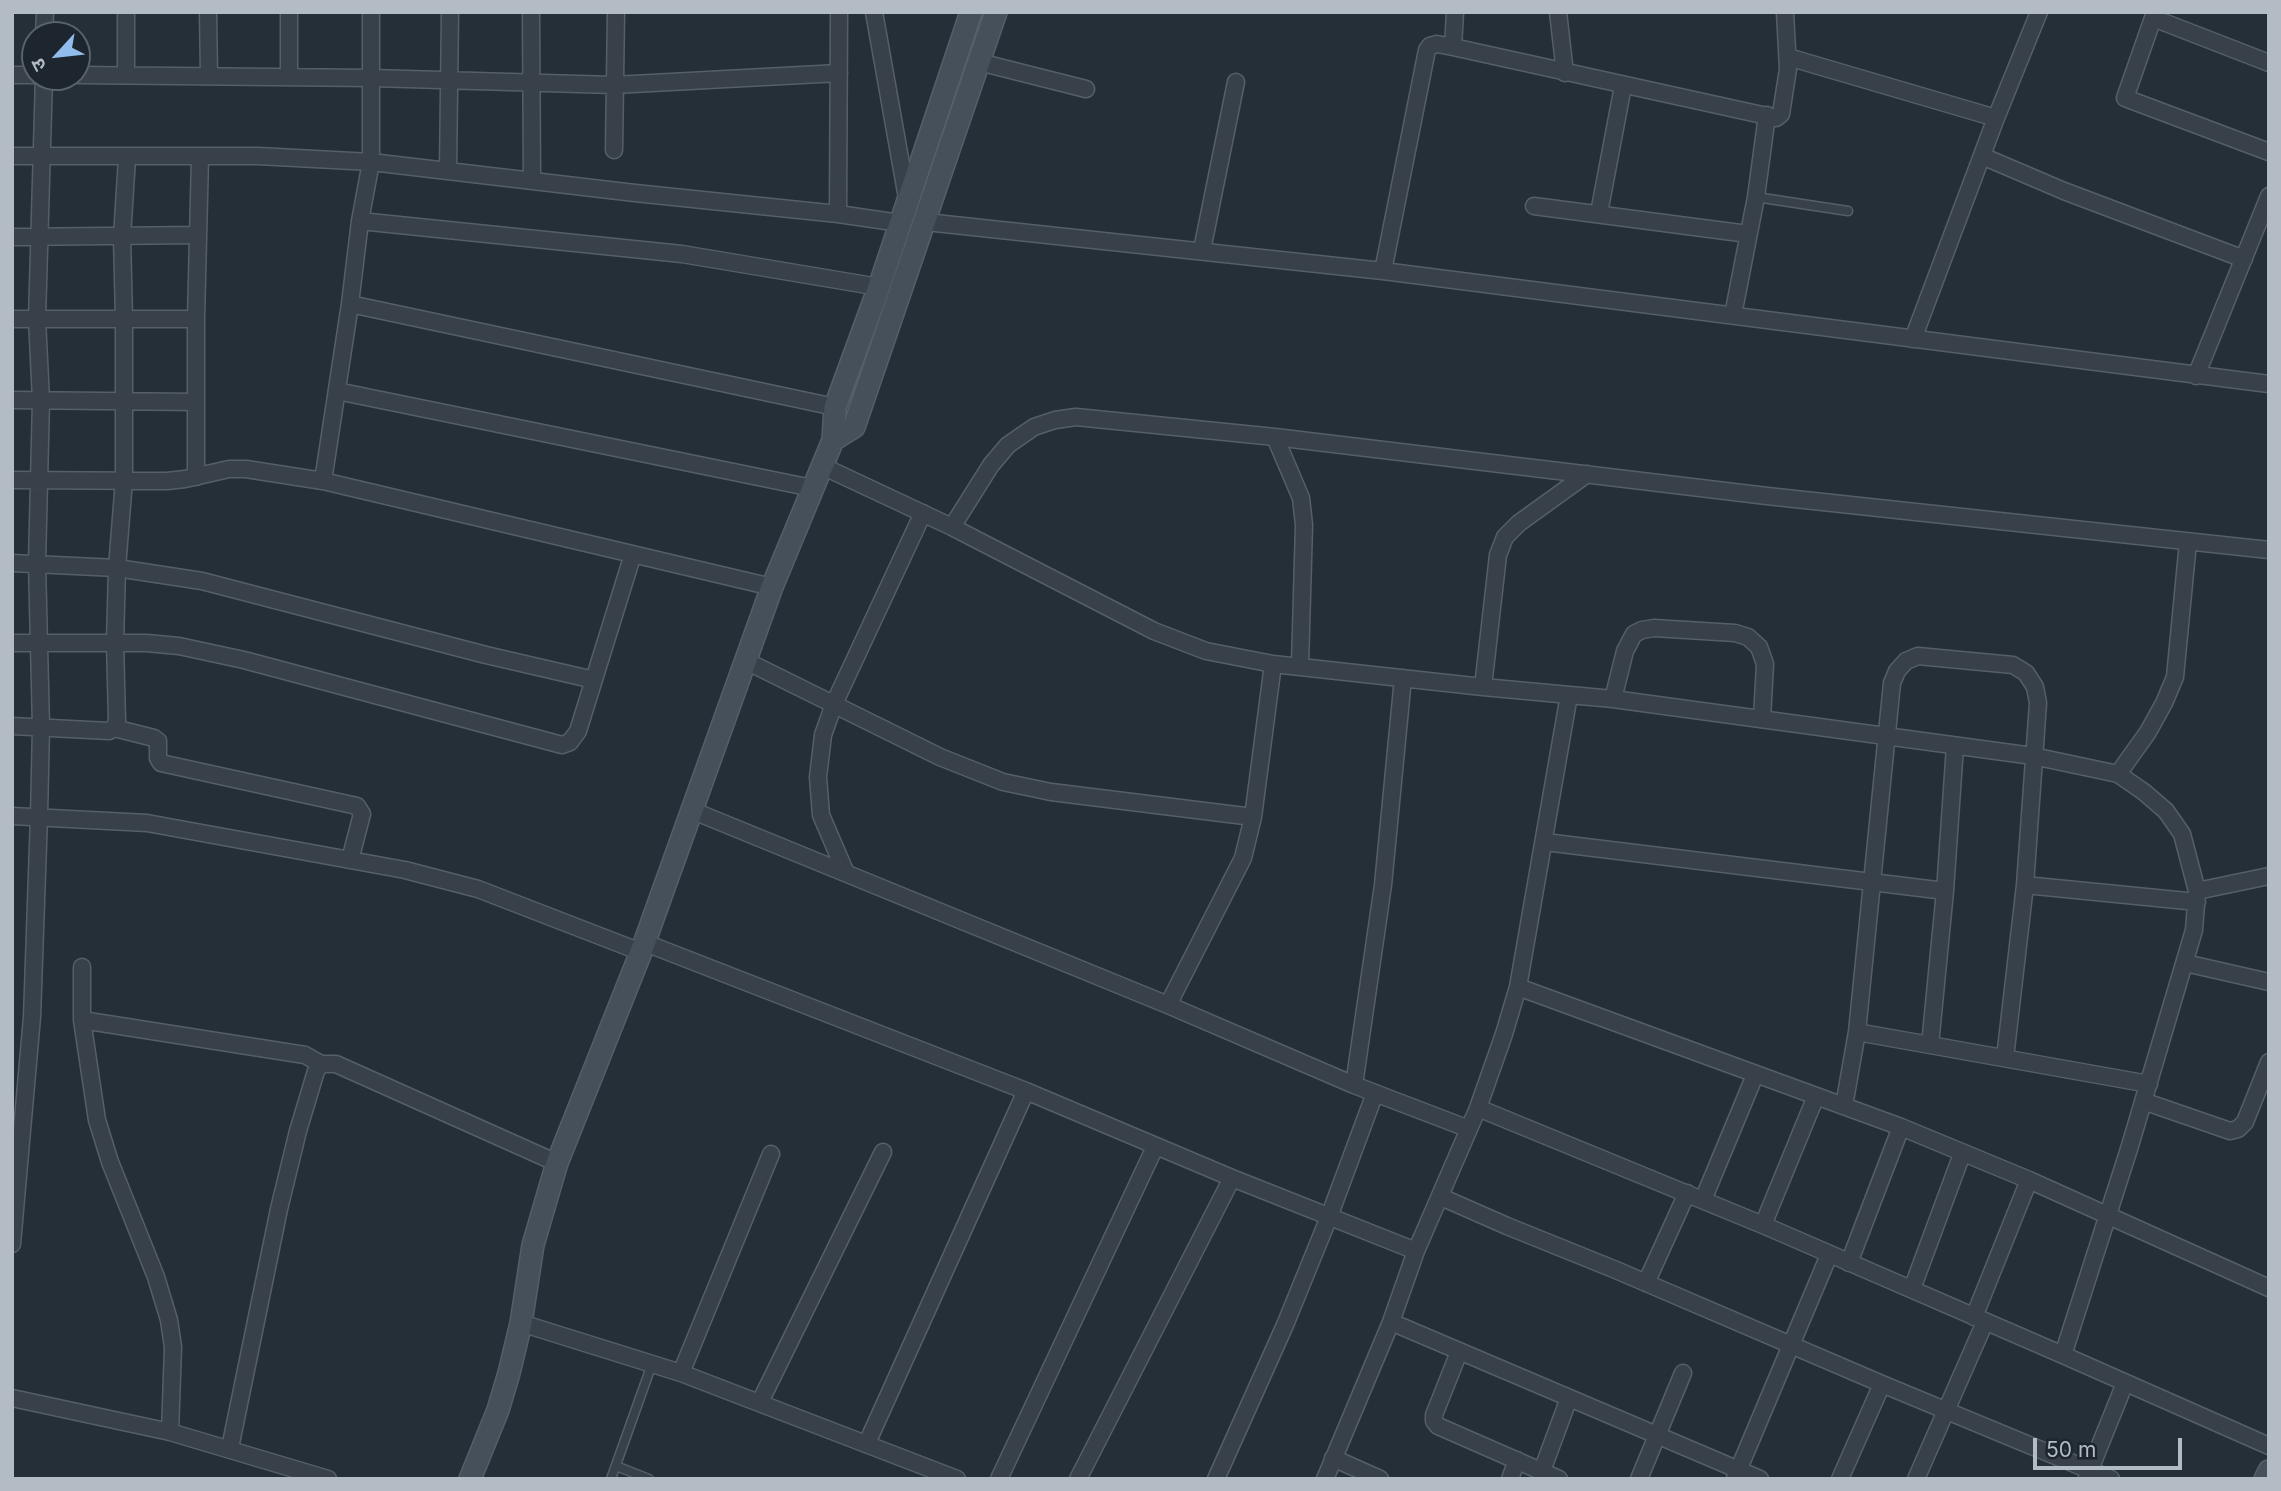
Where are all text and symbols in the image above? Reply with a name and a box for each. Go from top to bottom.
north arrow [21,21,91,91]
text: उ [26,55,51,75]
scale bar [2036,1424,2185,1468]
text: 50 m [2046,1437,2096,1462]

